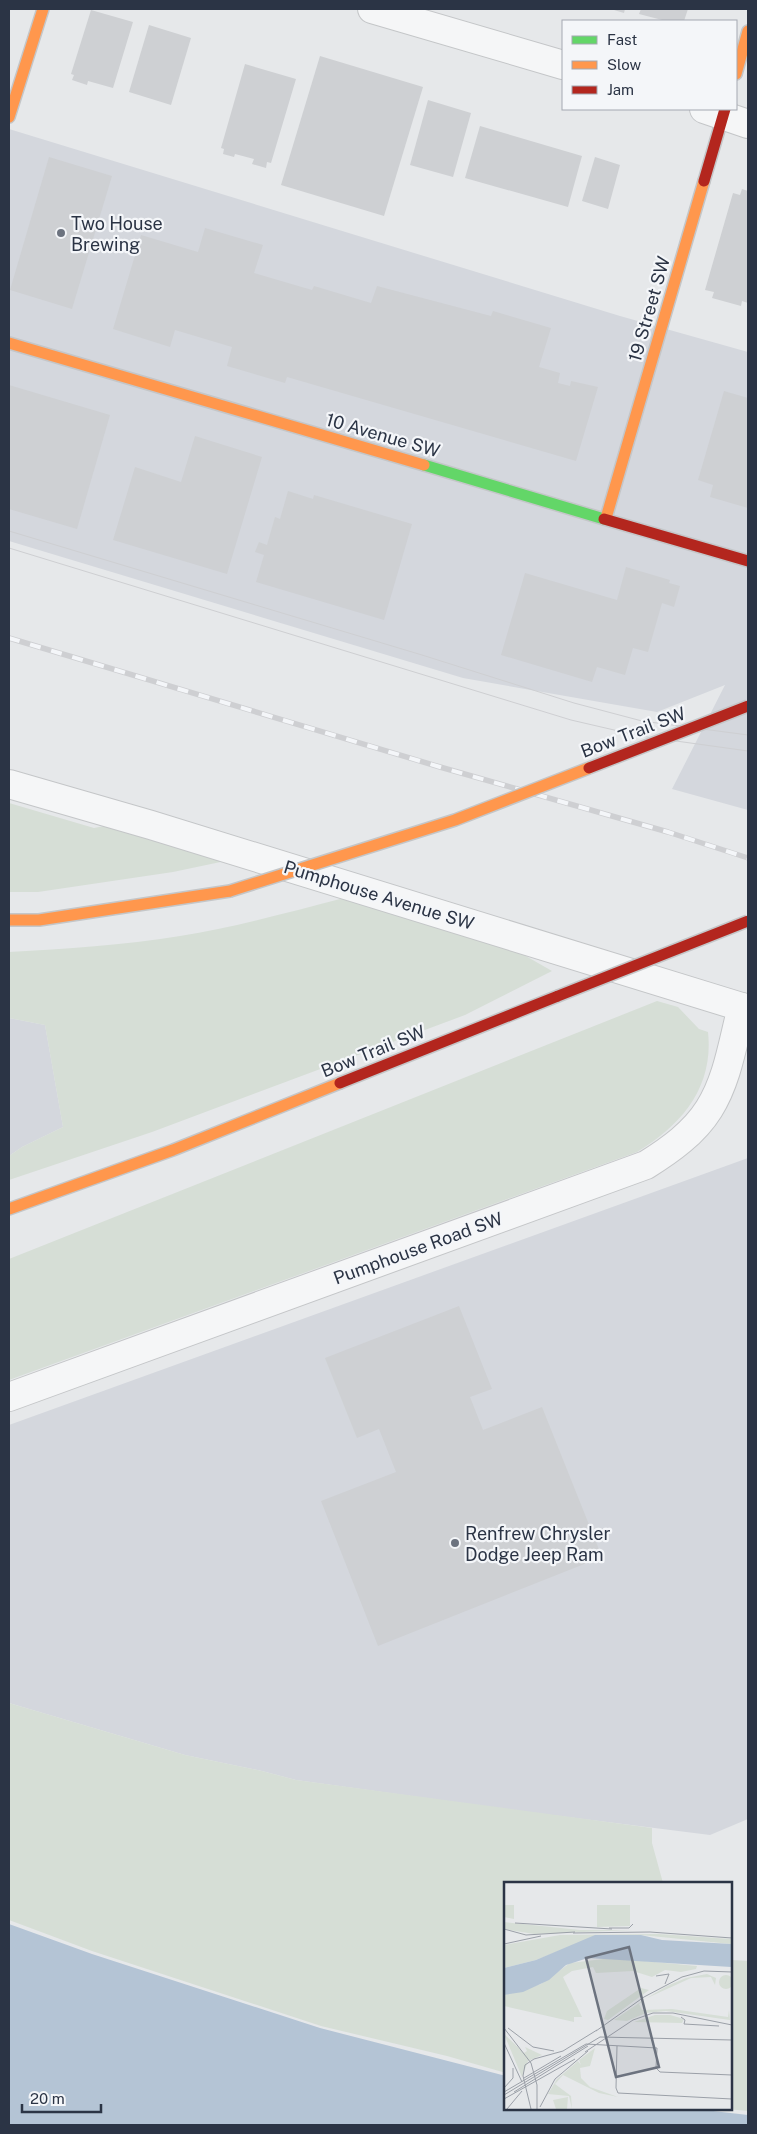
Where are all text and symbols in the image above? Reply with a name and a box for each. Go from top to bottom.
legend [562,20,737,110]
text: Fast [607,31,637,48]
text: Slow [607,56,642,73]
text: Jam [607,81,634,98]
place label: Two House Brewing [71,213,163,255]
marker: Two House Brewing [55,227,67,239]
street label: 19 Street SW [624,254,674,364]
street label: 10 Avenue SW [324,409,442,461]
street label: Bow Trail SW [578,702,688,762]
street label: Pumphouse Avenue SW [281,856,477,934]
street label: Bow Trail SW [318,1021,428,1081]
street label: Pumphouse Road SW [330,1208,506,1288]
place label: Renfrew Chrysler Dodge Jeep Ram [465,1523,610,1565]
marker: Renfrew Chrysler Dodge Jeep Ram [449,1537,461,1549]
inset map [504,1882,732,2109]
scale bar [22,2082,101,2114]
text: 20 m [30,2090,65,2107]

